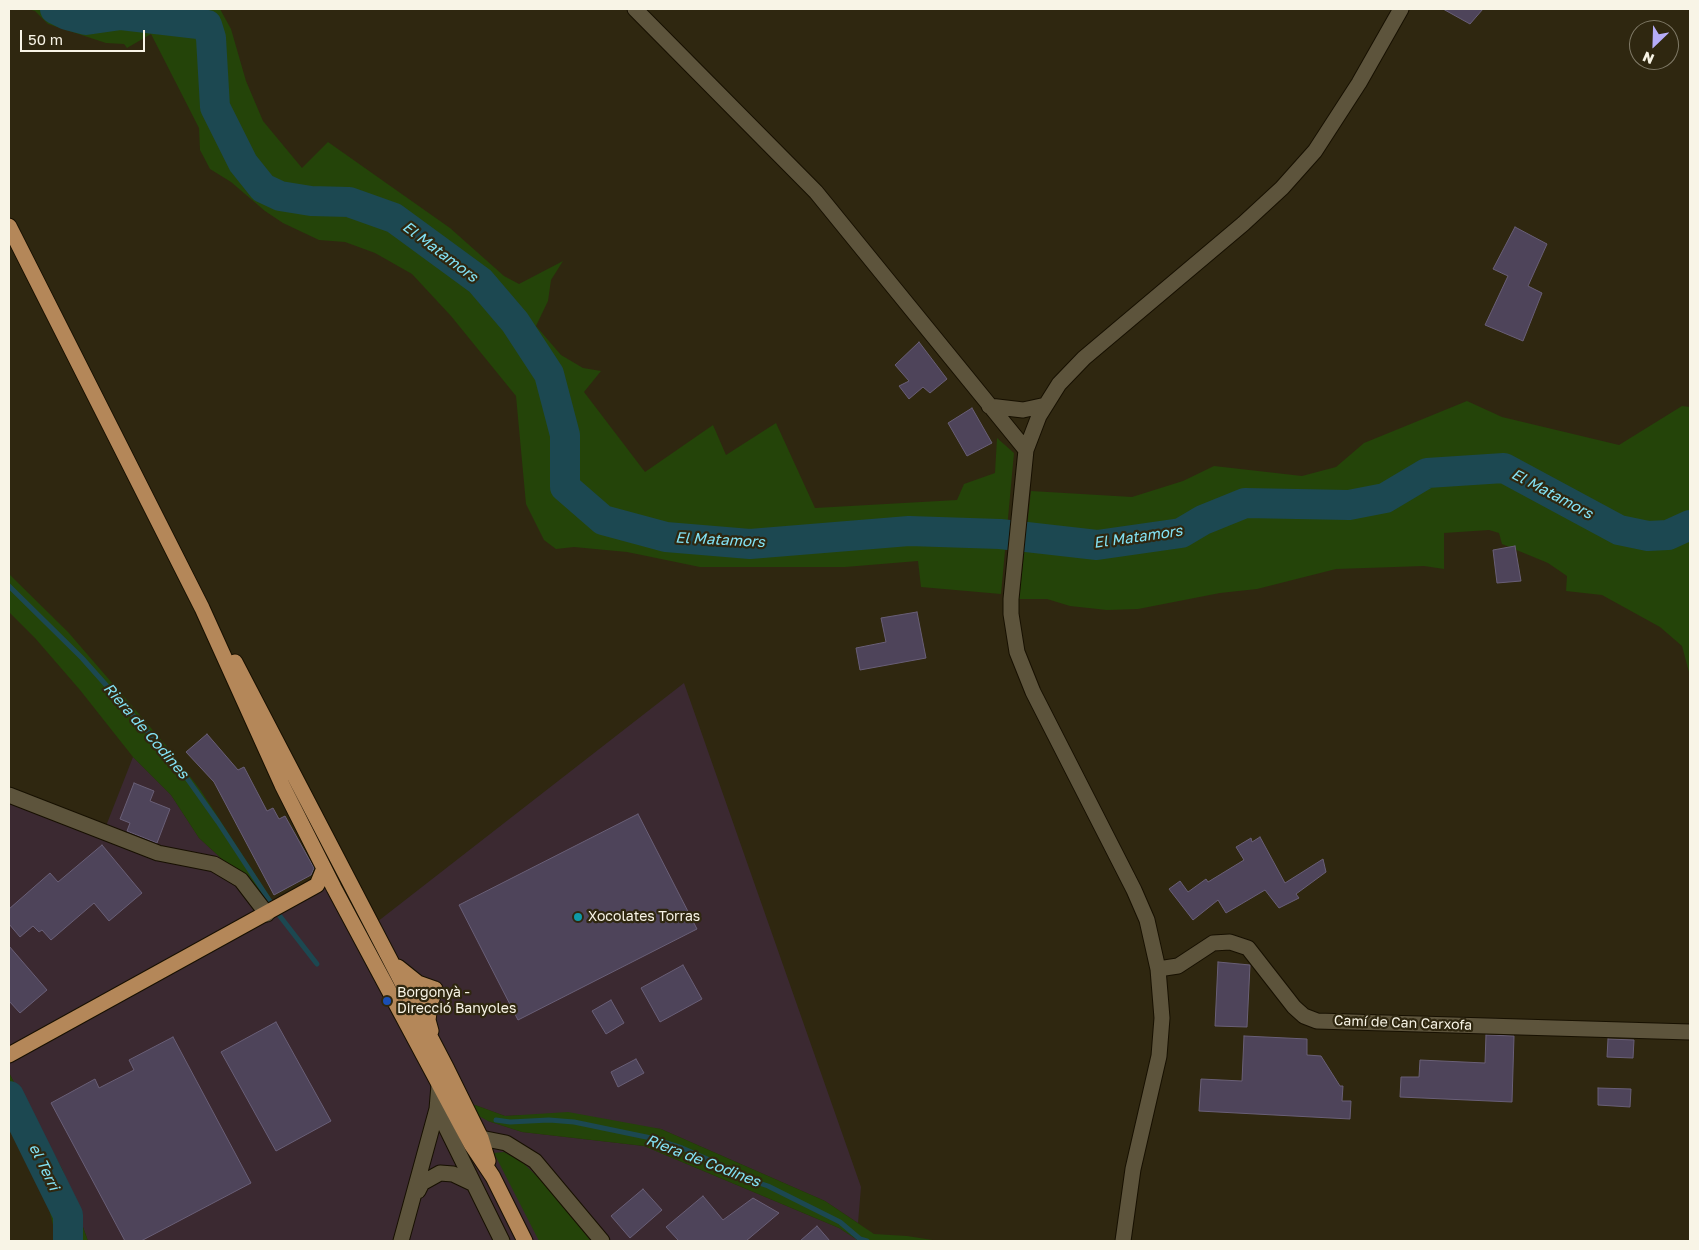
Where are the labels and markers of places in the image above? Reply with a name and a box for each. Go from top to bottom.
place label: Xocolates Torras [588,909,700,925]
marker: Xocolates Torras [572,911,584,923]
place label: Borgonyà - Direcció Banyoles [397,985,516,1018]
marker: Borgonyà - Direcció Banyoles [381,995,393,1007]

